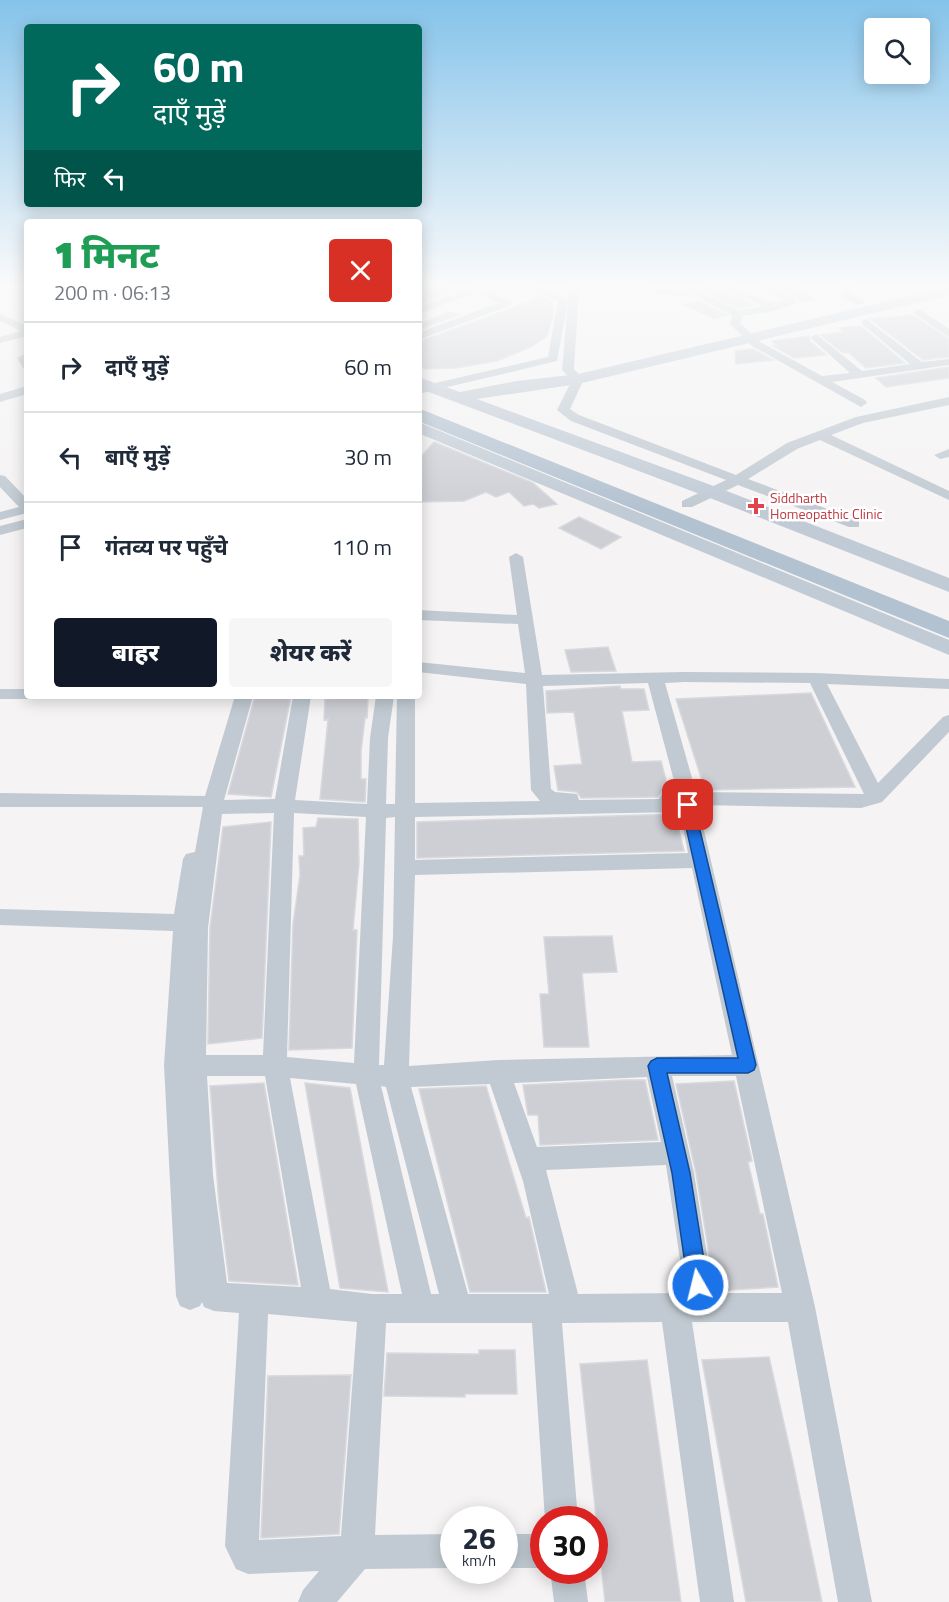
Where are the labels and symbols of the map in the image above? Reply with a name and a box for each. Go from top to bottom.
place label: Siddharth Homeopathic Clinic [770,487,883,524]
marker: Siddharth Homeopathic Clinic [747,497,765,515]
pin [662,779,713,830]
position arrow [666,1253,730,1317]
speed limit sign: 30 [530,1506,608,1584]

